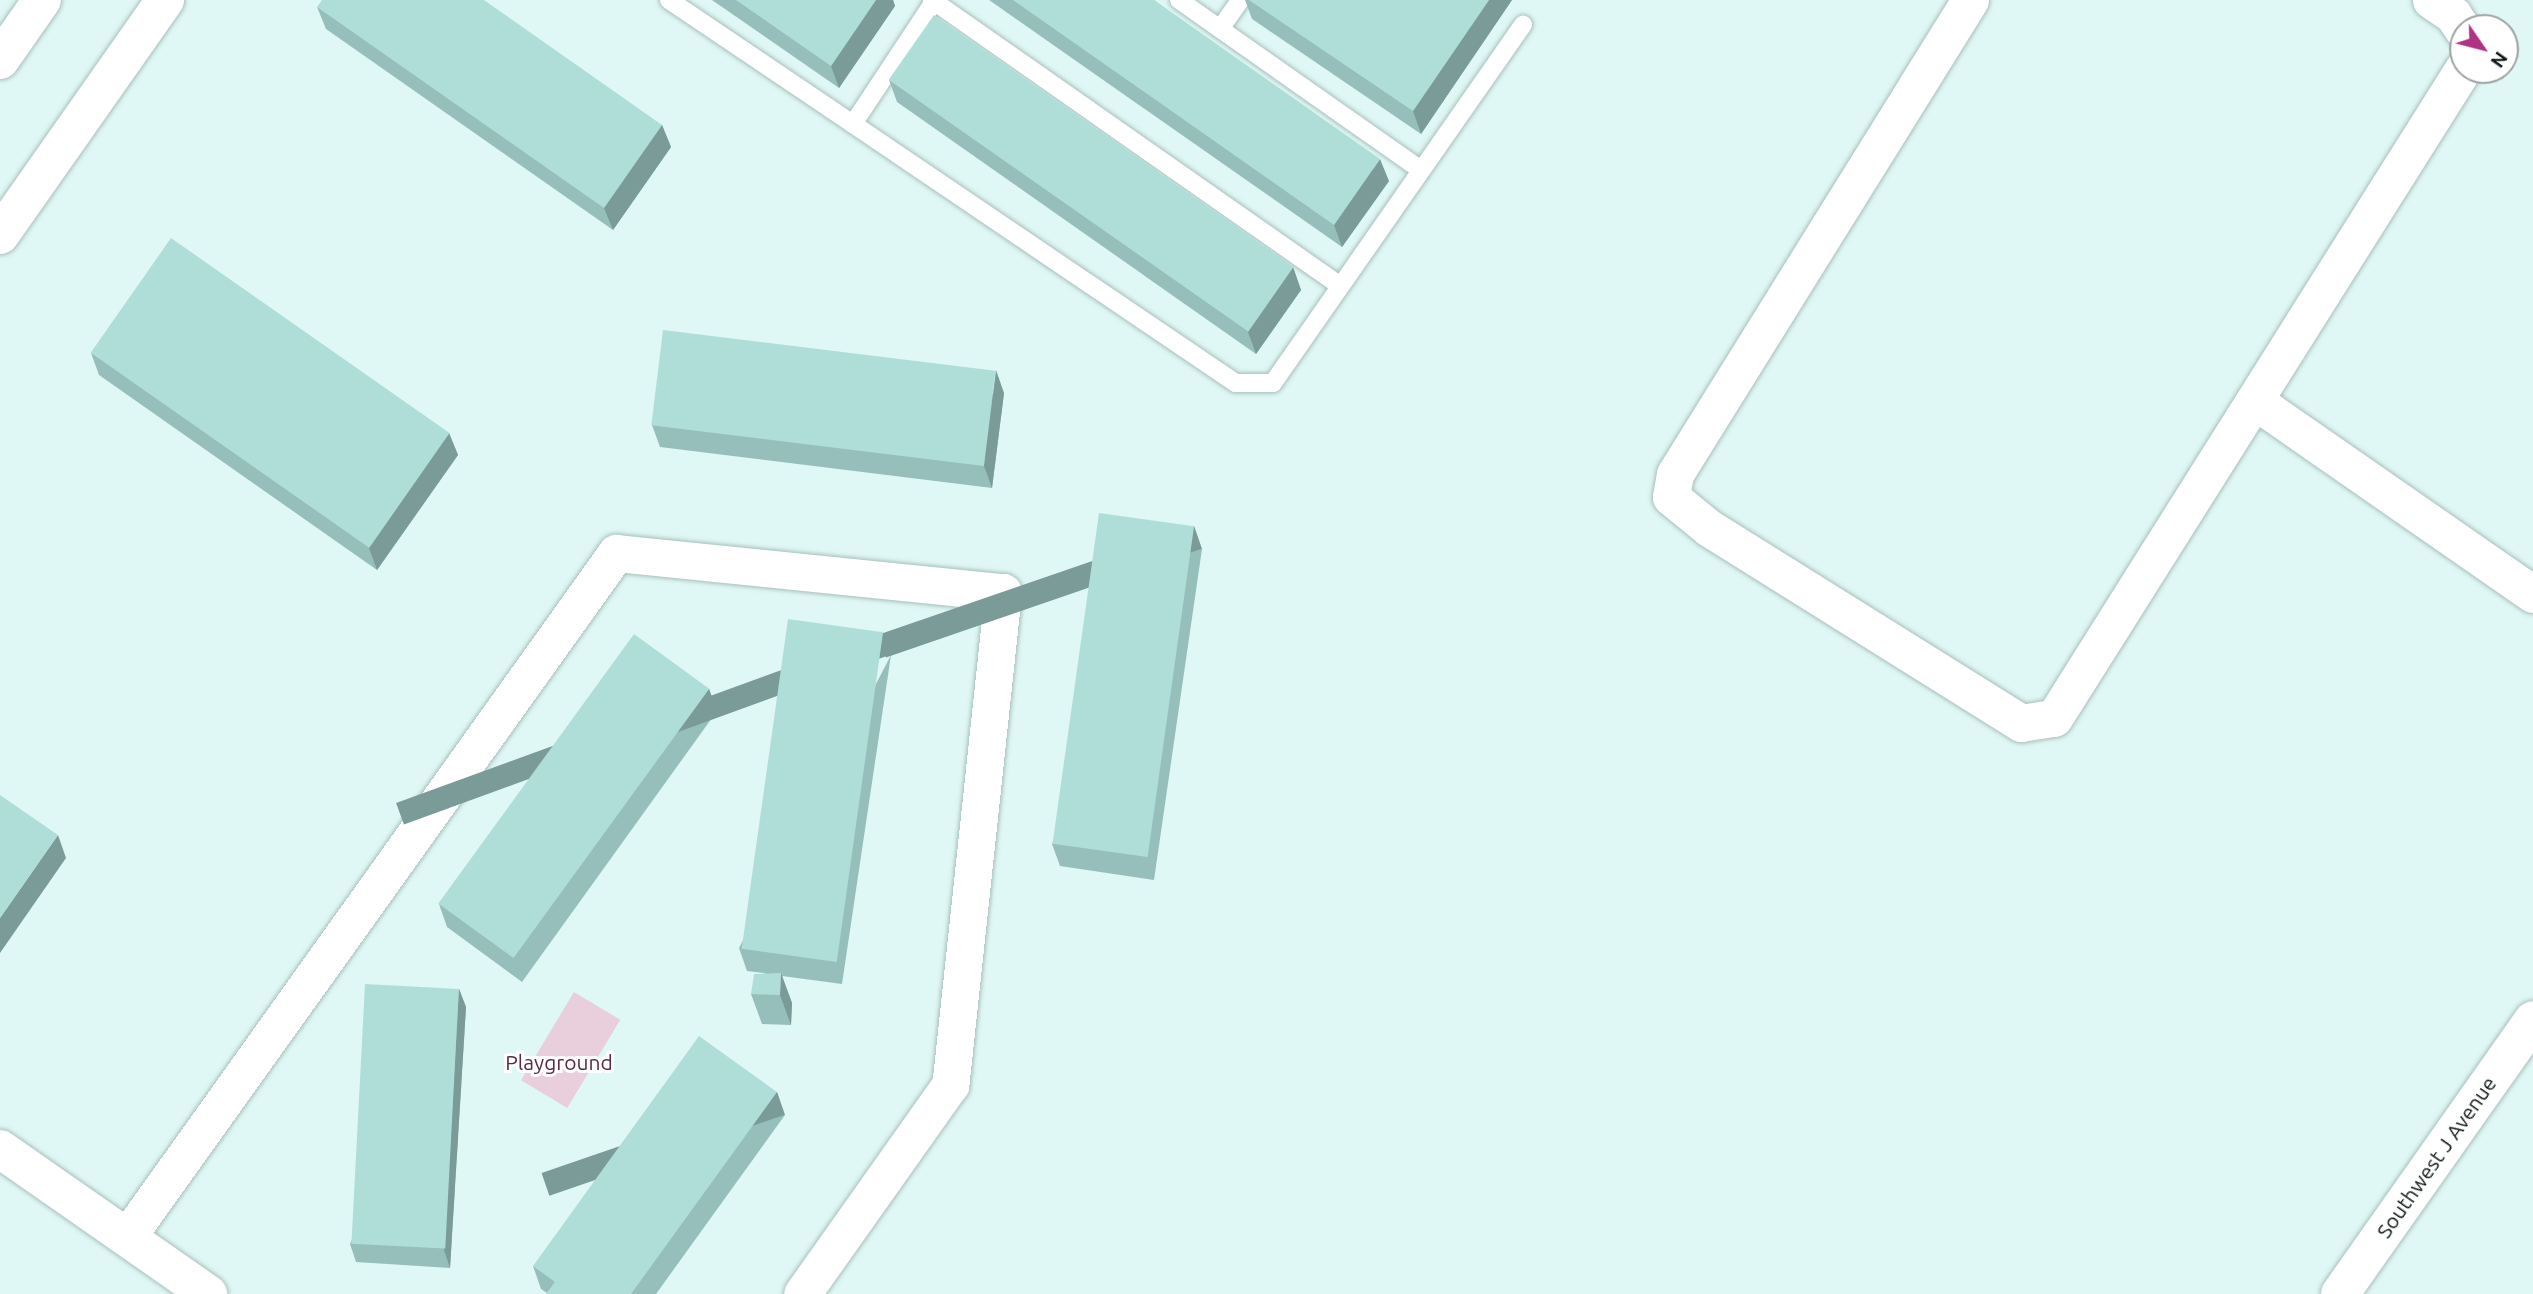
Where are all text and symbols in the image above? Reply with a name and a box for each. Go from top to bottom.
north arrow [2449,14,2519,84]
text: N [2486,48,2513,72]
park label: Playground [505,1049,613,1075]
street label: Southwest J Avenue [2371,1071,2501,1243]

